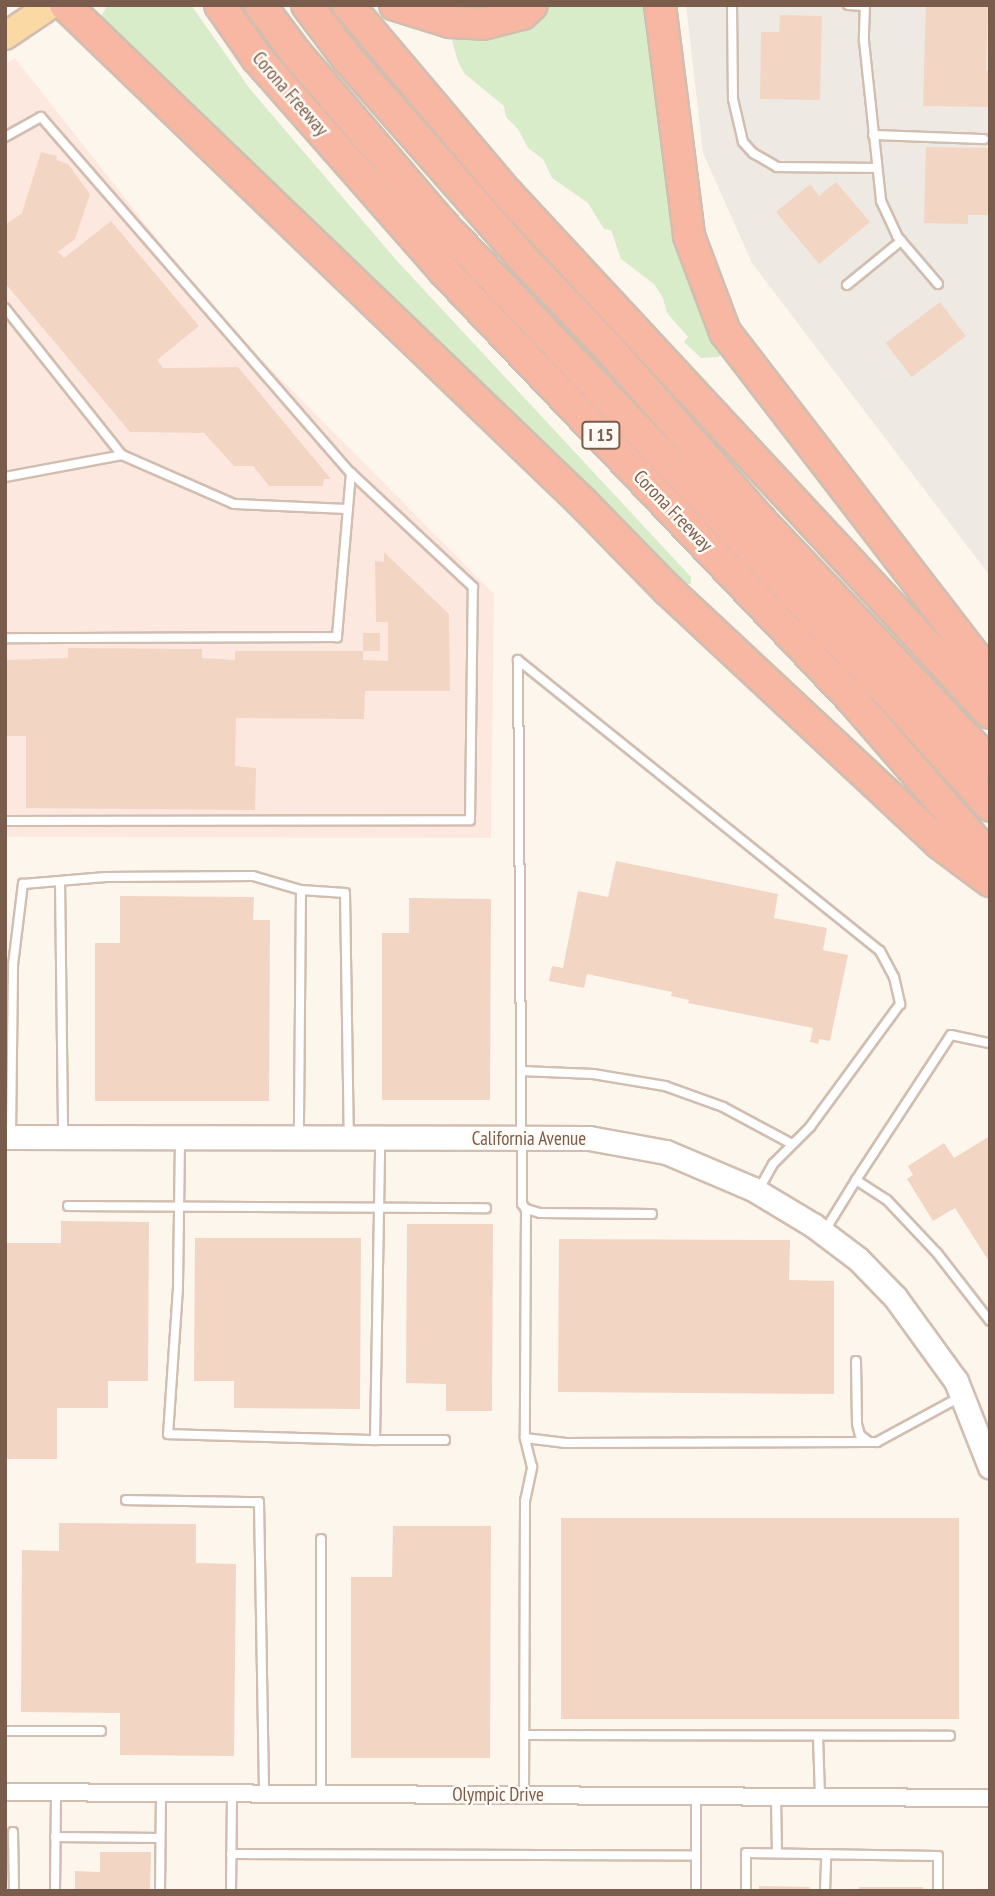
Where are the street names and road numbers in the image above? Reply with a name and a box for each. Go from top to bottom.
street label: Corona Freeway [247,47,333,141]
road number: I 15 [580,421,622,450]
street label: Corona Freeway [629,466,717,556]
street label: California Avenue [472,1128,586,1150]
street label: Olympic Drive [452,1784,544,1806]

